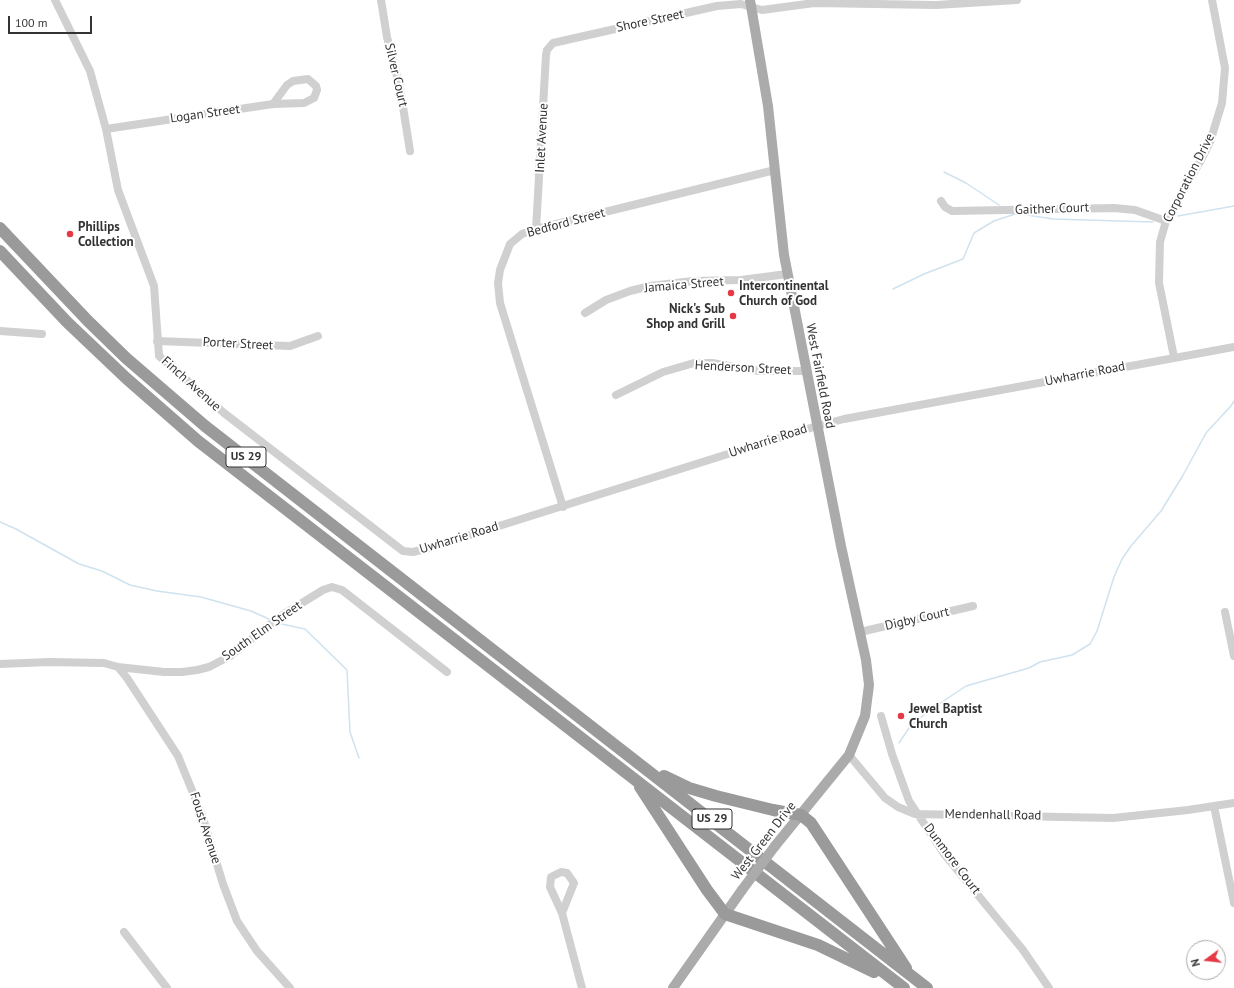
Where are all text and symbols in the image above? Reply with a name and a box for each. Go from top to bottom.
street label: Shore Street [615,6,685,36]
scale bar [10,8,94,34]
text: 100 m [15,15,48,30]
street label: Silver Court [381,42,411,108]
street label: Logan Street [169,101,241,127]
street label: Inlet Avenue [532,103,552,173]
street label: Corporation Drive [1160,131,1218,225]
street label: Gaither Court [1015,200,1089,218]
street label: Bedford Street [525,205,607,241]
place label: Phillips Collection [78,219,134,250]
marker: Phillips Collection [65,229,75,239]
street label: Jamaica Street [644,274,724,296]
place label: Intercontinental Church of God [739,278,829,309]
marker: Intercontinental Church of God [726,288,736,298]
place label: Nick's Sub Shop and Grill [646,301,725,332]
marker: Nick's Sub Shop and Grill [728,311,738,321]
street label: West Fairfield Road [802,322,838,430]
street label: Porter Street [202,334,274,354]
street label: Finch Avenue [158,353,224,415]
street label: Henderson Street [694,358,792,378]
street label: Uwharrie Road [1044,359,1126,389]
street label: Uwharrie Road [727,421,809,461]
road number: US 29 [226,447,266,467]
street label: Uwharrie Road [418,519,500,557]
street label: South Elm Street [219,598,305,664]
street label: Digby Court [883,604,951,634]
place label: Jewel Baptist Church [909,701,982,732]
marker: Jewel Baptist Church [896,711,906,721]
street label: Foust Avenue [186,790,224,866]
street label: West Green Drive [729,799,799,883]
street label: Mendenhall Road [944,806,1042,824]
road number: US 29 [692,809,732,829]
street label: Dunmore Court [920,820,984,898]
north arrow [1186,940,1226,980]
text: N [1188,958,1203,968]

